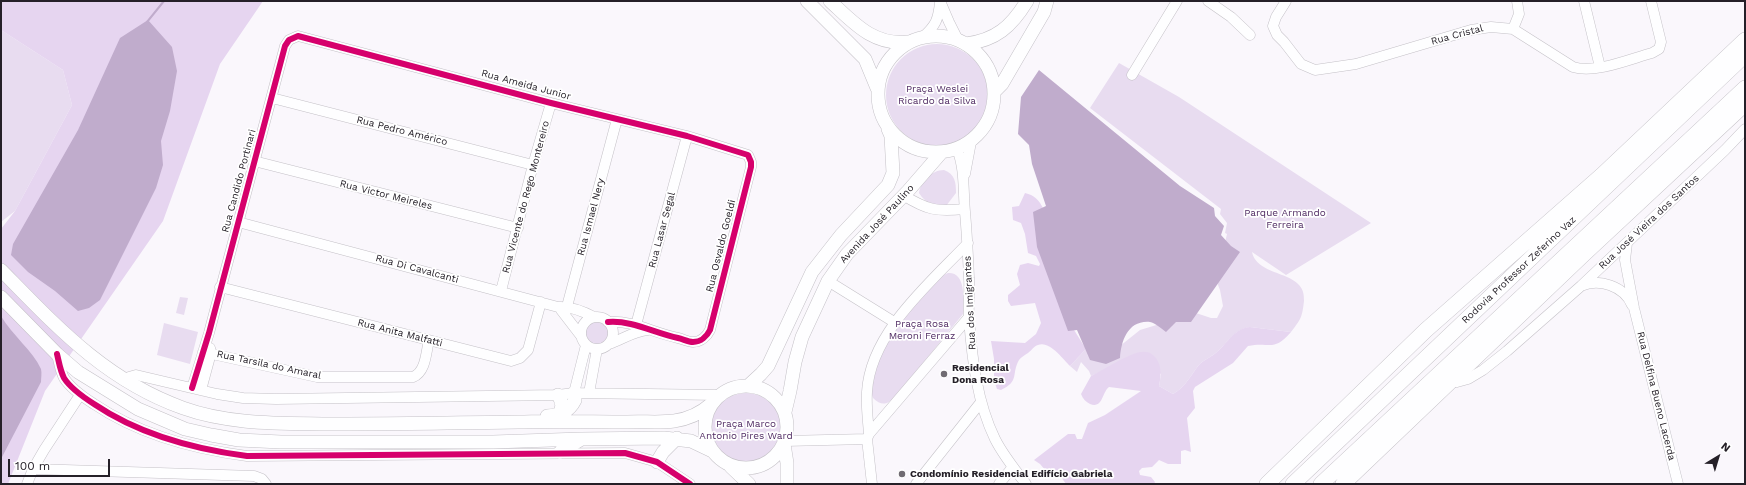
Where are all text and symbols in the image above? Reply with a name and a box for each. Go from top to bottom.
street label: Rua Cristal [1430,22,1484,48]
street label: Rua Ameida Junior [480,67,572,103]
park label: Praça Weslei Ricardo da Silva [898,83,976,106]
street label: Rua Pedro Américo [355,114,449,148]
street label: Rua Vicente do Rego Montereiro [500,120,552,274]
street label: Rua Candido Portinari [219,128,259,234]
street label: Rua José Vieira dos Santos [1596,172,1702,272]
street label: Rua Ismael Nery [575,177,607,257]
street label: Rua Victor Meireles [339,178,433,212]
street label: Avenida José Paulino [837,182,917,266]
street label: Rua Lasar Segal [646,191,678,269]
street label: Rua Osvaldo Goeldi [704,199,738,293]
park label: Parque Armando Ferreira [1244,207,1326,230]
street label: Rodovia Professor Zeferino Vaz [1459,214,1579,326]
street label: Rua Di Cavalcanti [374,252,460,286]
street label: Rua dos Imigrantes [962,256,978,350]
street label: Rua Anita Malfatti [356,317,444,349]
park label: Praça Rosa Meroni Ferraz [889,318,955,342]
street label: Rua Delfina Bueno Lacerda [1634,330,1678,462]
street label: Rua Tarsila do Amaral [216,348,322,382]
place label: Residencial Dona Rosa [952,362,1009,386]
marker: Residencial Dona Rosa [939,369,949,379]
park label: Praça Marco Antonio Pires Ward [699,418,793,442]
north arrow [1698,437,1738,477]
text: N [1718,440,1733,455]
scale bar [10,451,112,477]
text: 100 m [15,459,50,473]
place label: Condomínio Residencial Edifício Gabriela [910,468,1112,480]
marker: Condomínio Residencial Edifício Gabriela [897,469,907,479]

